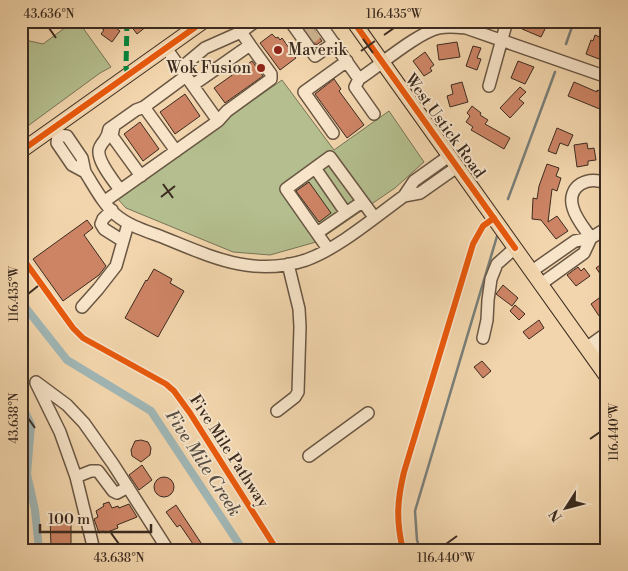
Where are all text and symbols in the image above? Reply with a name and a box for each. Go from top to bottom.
text: 43.636°N [24,7,75,22]
text: 116.435°W [366,7,423,22]
place label: Maverik [288,40,348,60]
marker: Maverik [272,44,284,56]
place label: Wok Fusion [166,58,251,78]
marker: Wok Fusion [255,62,267,74]
street label: West Ustick Road [400,69,490,182]
text: 116.435°W [7,265,22,322]
street label: Five Mile Pathway [185,391,273,511]
text: 43.638°N [7,392,22,444]
text: 116.440°W [607,402,622,461]
water label: Five Mile Creek [160,405,246,521]
north arrow [540,484,590,534]
scale bar [40,501,151,533]
text: N [546,505,567,525]
text: 100 m [48,510,90,529]
text: 43.638°N [93,551,145,566]
text: 116.440°W [417,551,476,566]

